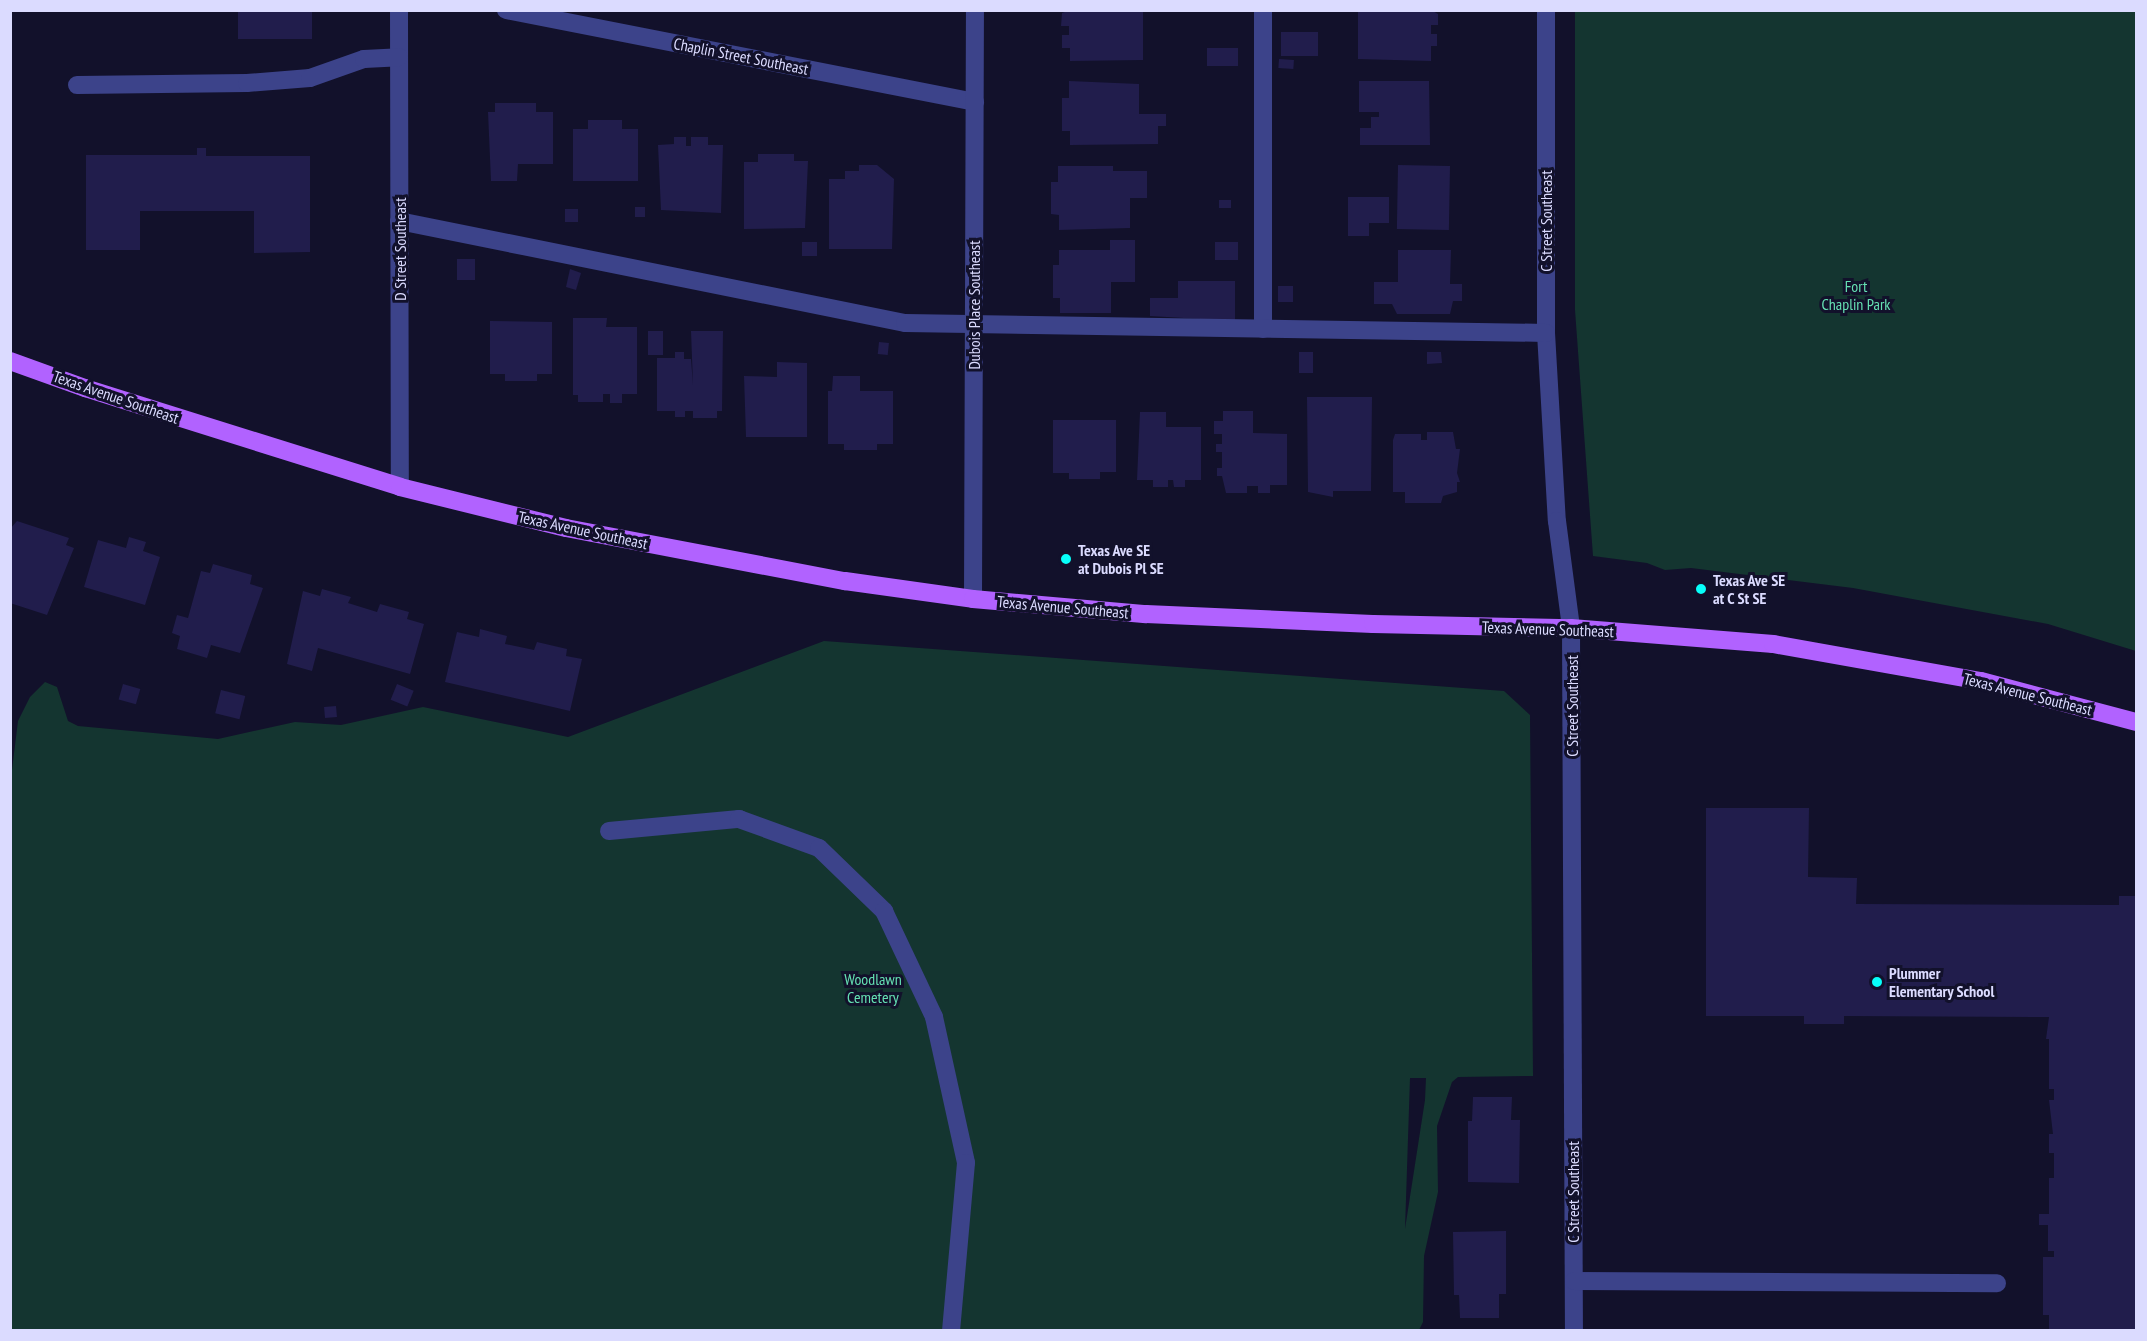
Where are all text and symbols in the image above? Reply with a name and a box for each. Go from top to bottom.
street label: Chaplin Street Southeast [672,34,810,78]
street label: C Street Southeast [1536,170,1556,272]
street label: D Street Southeast [390,197,410,301]
street label: Dubois Place Southeast [964,240,984,370]
park label: Fort Chaplin Park [1821,276,1891,314]
street label: Texas Avenue Southeast [50,366,182,428]
street label: Texas Avenue Southeast [516,507,650,553]
place label: Texas Ave SE at Dubois Pl SE [1078,540,1164,578]
marker: Texas Ave SE at Dubois Pl SE [1059,552,1073,566]
place label: Texas Ave SE at C St SE [1713,570,1786,608]
marker: Texas Ave SE at C St SE [1694,582,1708,596]
street label: Texas Avenue Southeast [996,592,1130,622]
street label: Texas Avenue Southeast [1481,617,1615,641]
street label: C Street Southeast [1562,655,1582,757]
street label: Texas Avenue Southeast [1961,669,2095,719]
place label: Plummer Elementary School [1889,963,1995,1001]
park label: Woodlawn Cemetery [844,969,902,1007]
marker: Plummer Elementary School [1870,975,1884,989]
street label: C Street Southeast [1563,1141,1583,1243]

